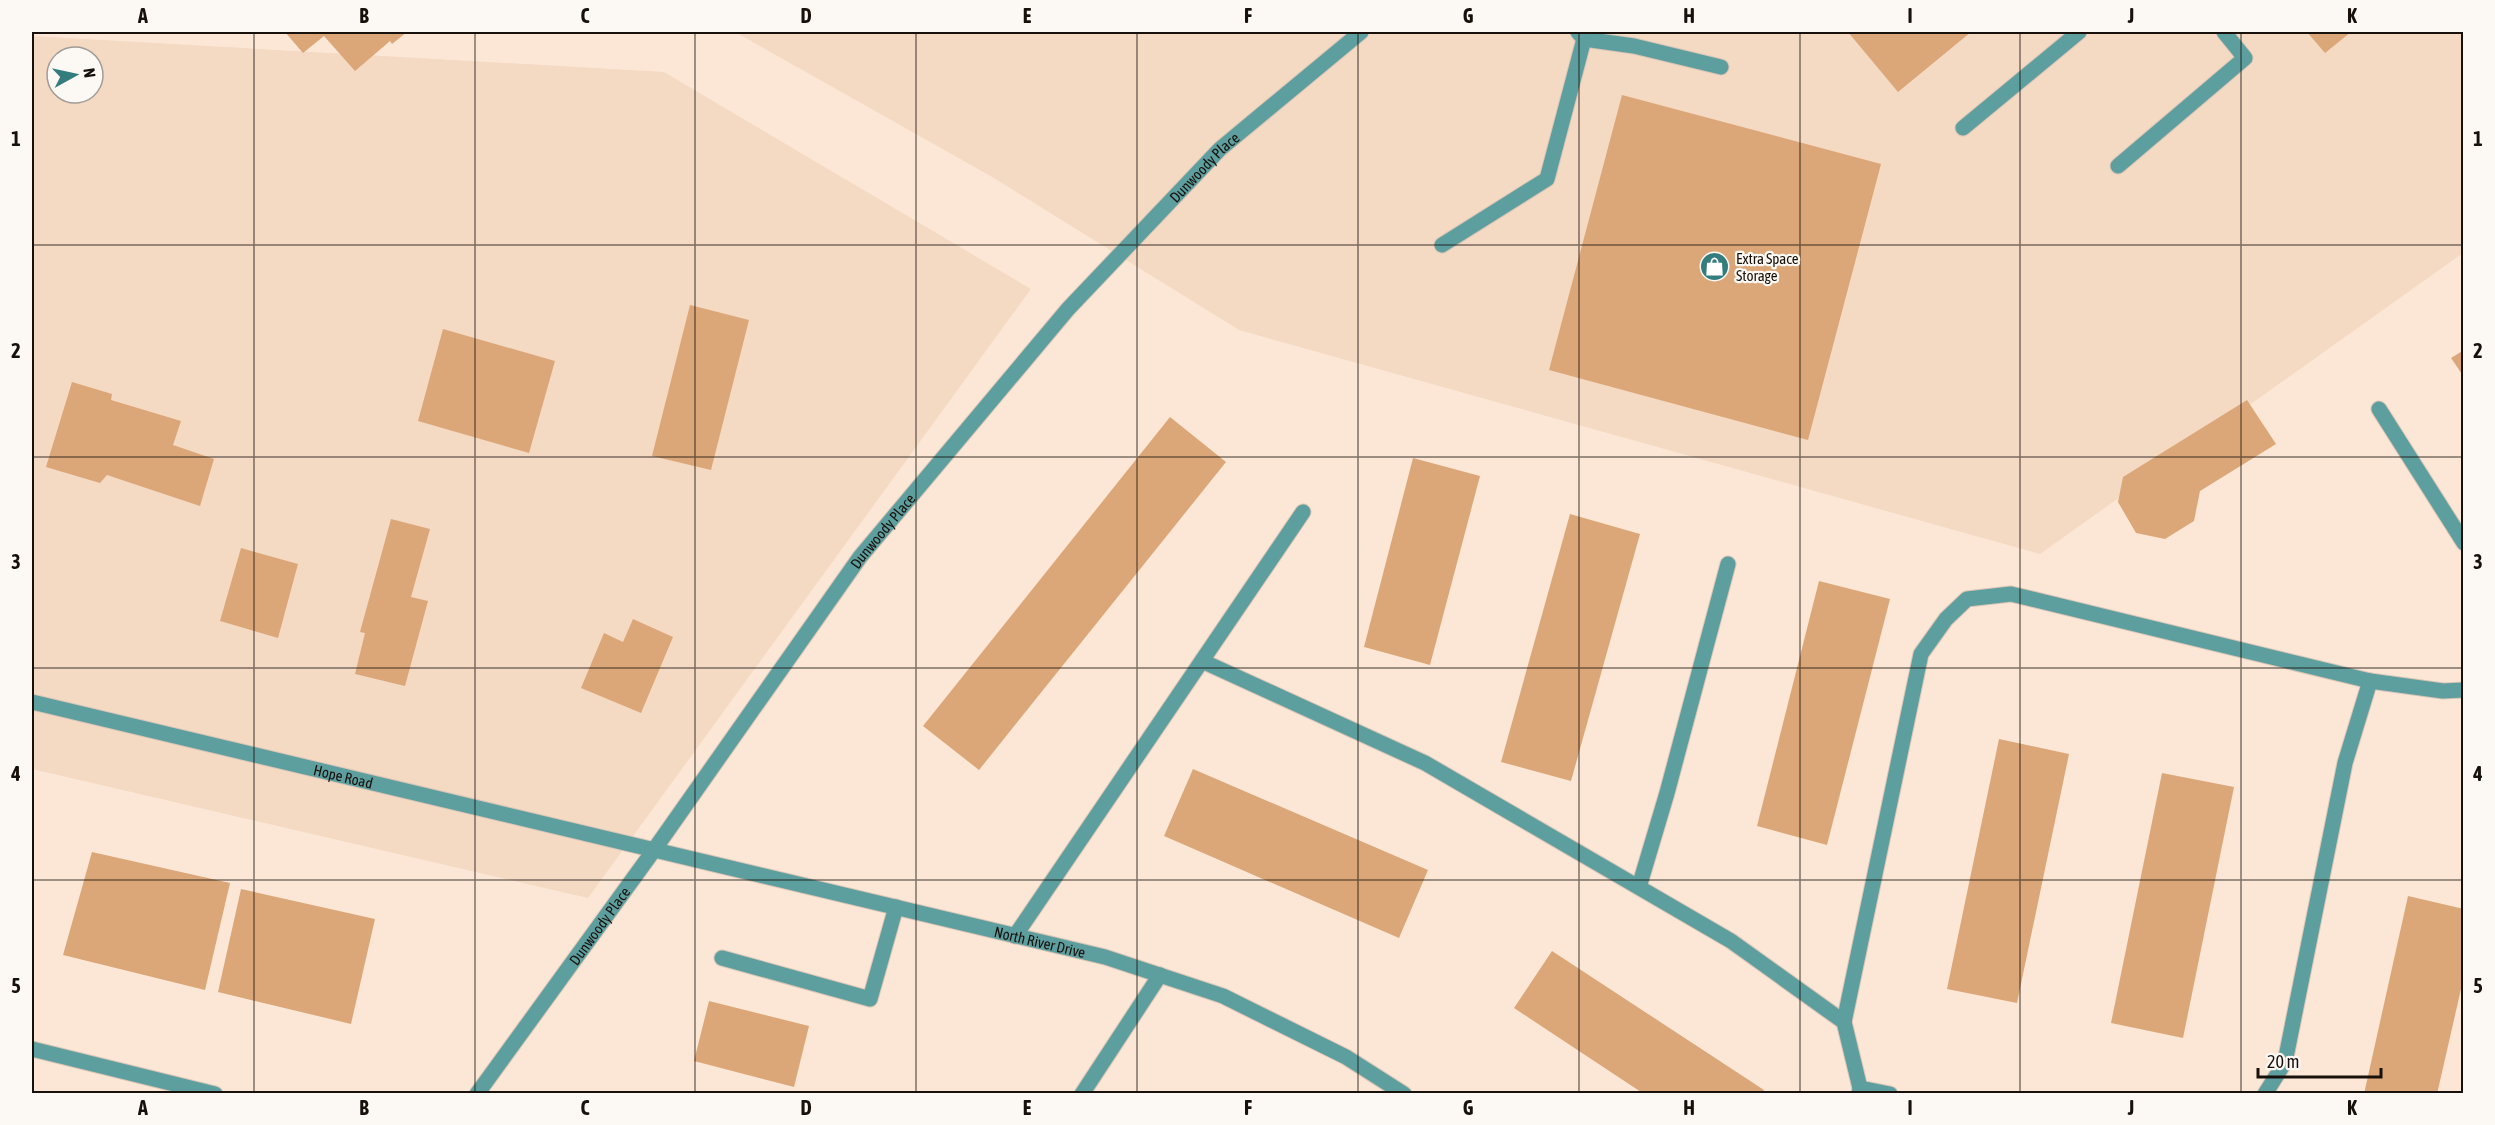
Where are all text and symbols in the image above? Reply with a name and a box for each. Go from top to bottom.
text: A [137,4,148,27]
text: B [359,4,369,27]
text: C [581,4,590,27]
text: D [800,4,812,27]
text: E [1023,4,1032,27]
text: F [1244,4,1252,27]
text: G [1463,4,1474,27]
text: H [1683,4,1695,27]
text: I [1907,4,1913,27]
text: J [2127,4,2134,27]
text: K [2347,4,2357,27]
north arrow [45,45,105,105]
text: N [80,67,99,79]
text: 1 [11,127,21,150]
text: 1 [2473,127,2483,150]
street label: Dunwoody Place [1166,128,1243,206]
place label: Extra Space Storage [1736,250,1799,284]
shop icon: Extra Space Storage [1699,251,1731,283]
text: 2 [11,339,21,362]
text: 2 [2473,339,2483,362]
street label: Dunwoody Place [846,490,918,571]
text: 3 [11,550,21,573]
text: 3 [2473,550,2483,573]
street label: Hope Road [312,761,375,791]
text: 4 [10,762,21,785]
text: 4 [2472,762,2483,785]
street label: Dunwoody Place [565,883,633,968]
street label: North River Drive [993,922,1087,961]
text: 5 [11,974,21,997]
text: 5 [2473,974,2483,997]
scale bar [2258,1041,2381,1079]
text: 20 m [2267,1051,2299,1072]
text: A [137,1096,148,1119]
text: B [359,1096,369,1119]
text: C [581,1096,590,1119]
text: D [800,1096,812,1119]
text: E [1023,1096,1032,1119]
text: F [1244,1096,1252,1119]
text: G [1463,1096,1474,1119]
text: H [1683,1096,1695,1119]
text: I [1907,1096,1913,1119]
text: J [2127,1096,2134,1119]
text: K [2347,1096,2357,1119]

